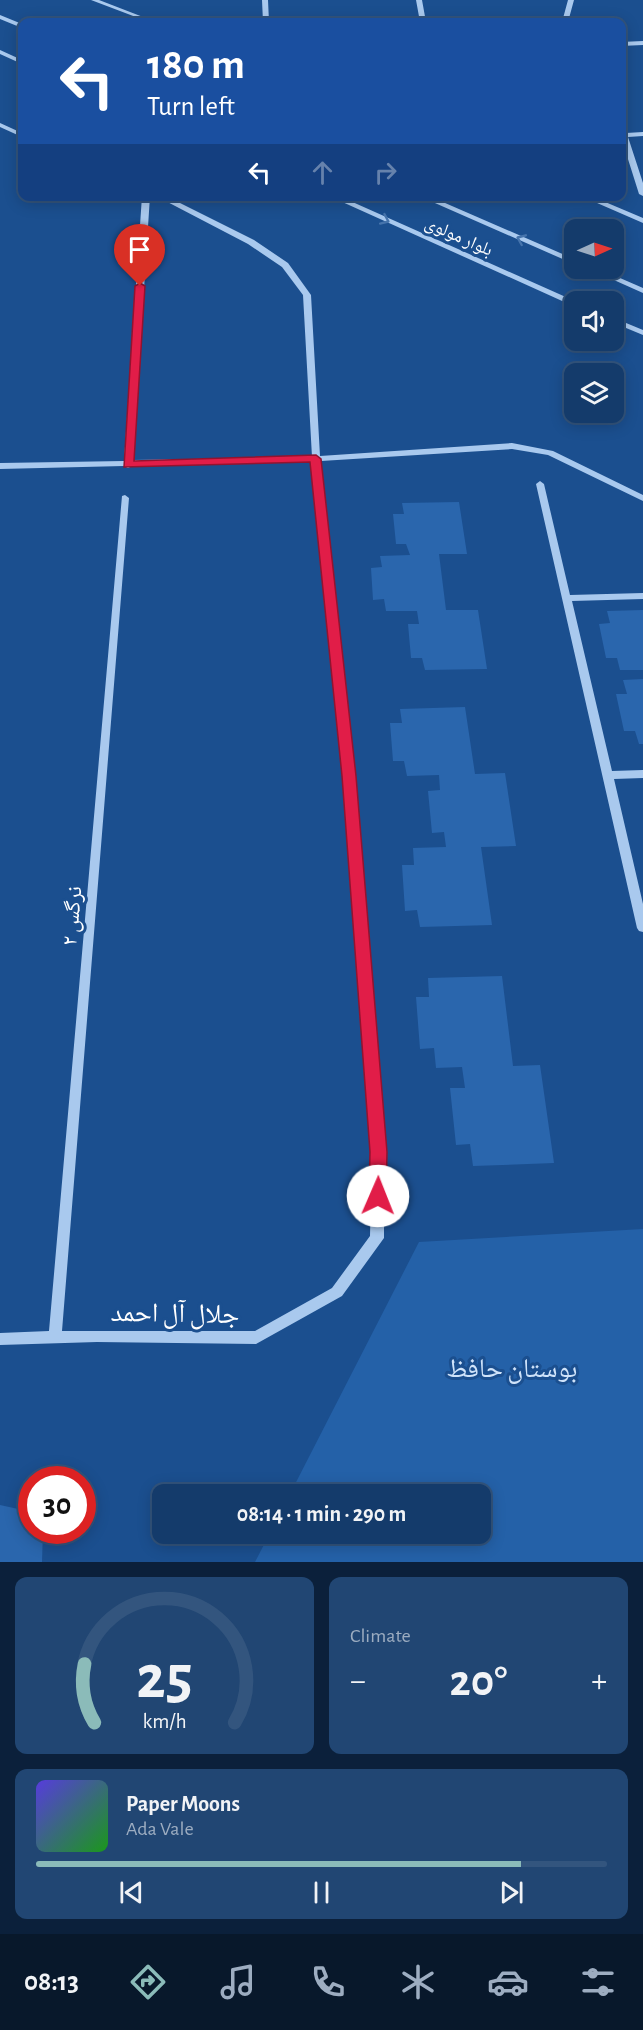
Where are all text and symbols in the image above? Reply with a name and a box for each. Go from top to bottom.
icon: left [48,42,126,120]
text: 180 m [147,44,245,86]
text: Turn left [147,93,235,120]
icon: left [243,156,276,189]
icon: ahead [306,156,339,189]
icon: right [369,156,402,189]
one-way arrow [379,213,390,225]
street label: بلوار مولوی [422,214,495,261]
north arrow [564,219,624,279]
map controls [564,219,624,423]
pin [114,224,165,286]
icon: arrive [123,233,156,266]
one-way arrow [516,234,527,246]
button: sound [564,291,624,351]
button: layers [564,363,624,423]
street label: نرگس ۲ [58,885,88,947]
position arrow [346,1164,410,1228]
street label: جلال آل احمد [110,1298,240,1330]
park label: بوستان حافظ [447,1355,577,1384]
speed limit sign: 30 [18,1466,96,1544]
text: 08:14 · 1 min · 290 m [237,1503,406,1525]
text: Climate [350,1626,411,1646]
text: 25 [136,1647,193,1709]
text: 20° [450,1659,507,1704]
text: − [350,1665,366,1698]
text: + [591,1665,607,1698]
text: km/h [142,1711,187,1732]
text: Paper Moons [126,1793,240,1815]
text: Ada Vale [126,1819,194,1839]
icon: previous [115,1876,148,1909]
icon: pause [305,1876,338,1909]
icon: next [495,1876,528,1909]
icon: directions [127,1961,169,2003]
icon: music [217,1961,259,2003]
icon: phone [307,1961,349,2003]
icon: climate [397,1961,439,2003]
icon: car [487,1961,529,2003]
icon: filters [577,1961,619,2003]
text: 08:13 [24,1968,79,1995]

